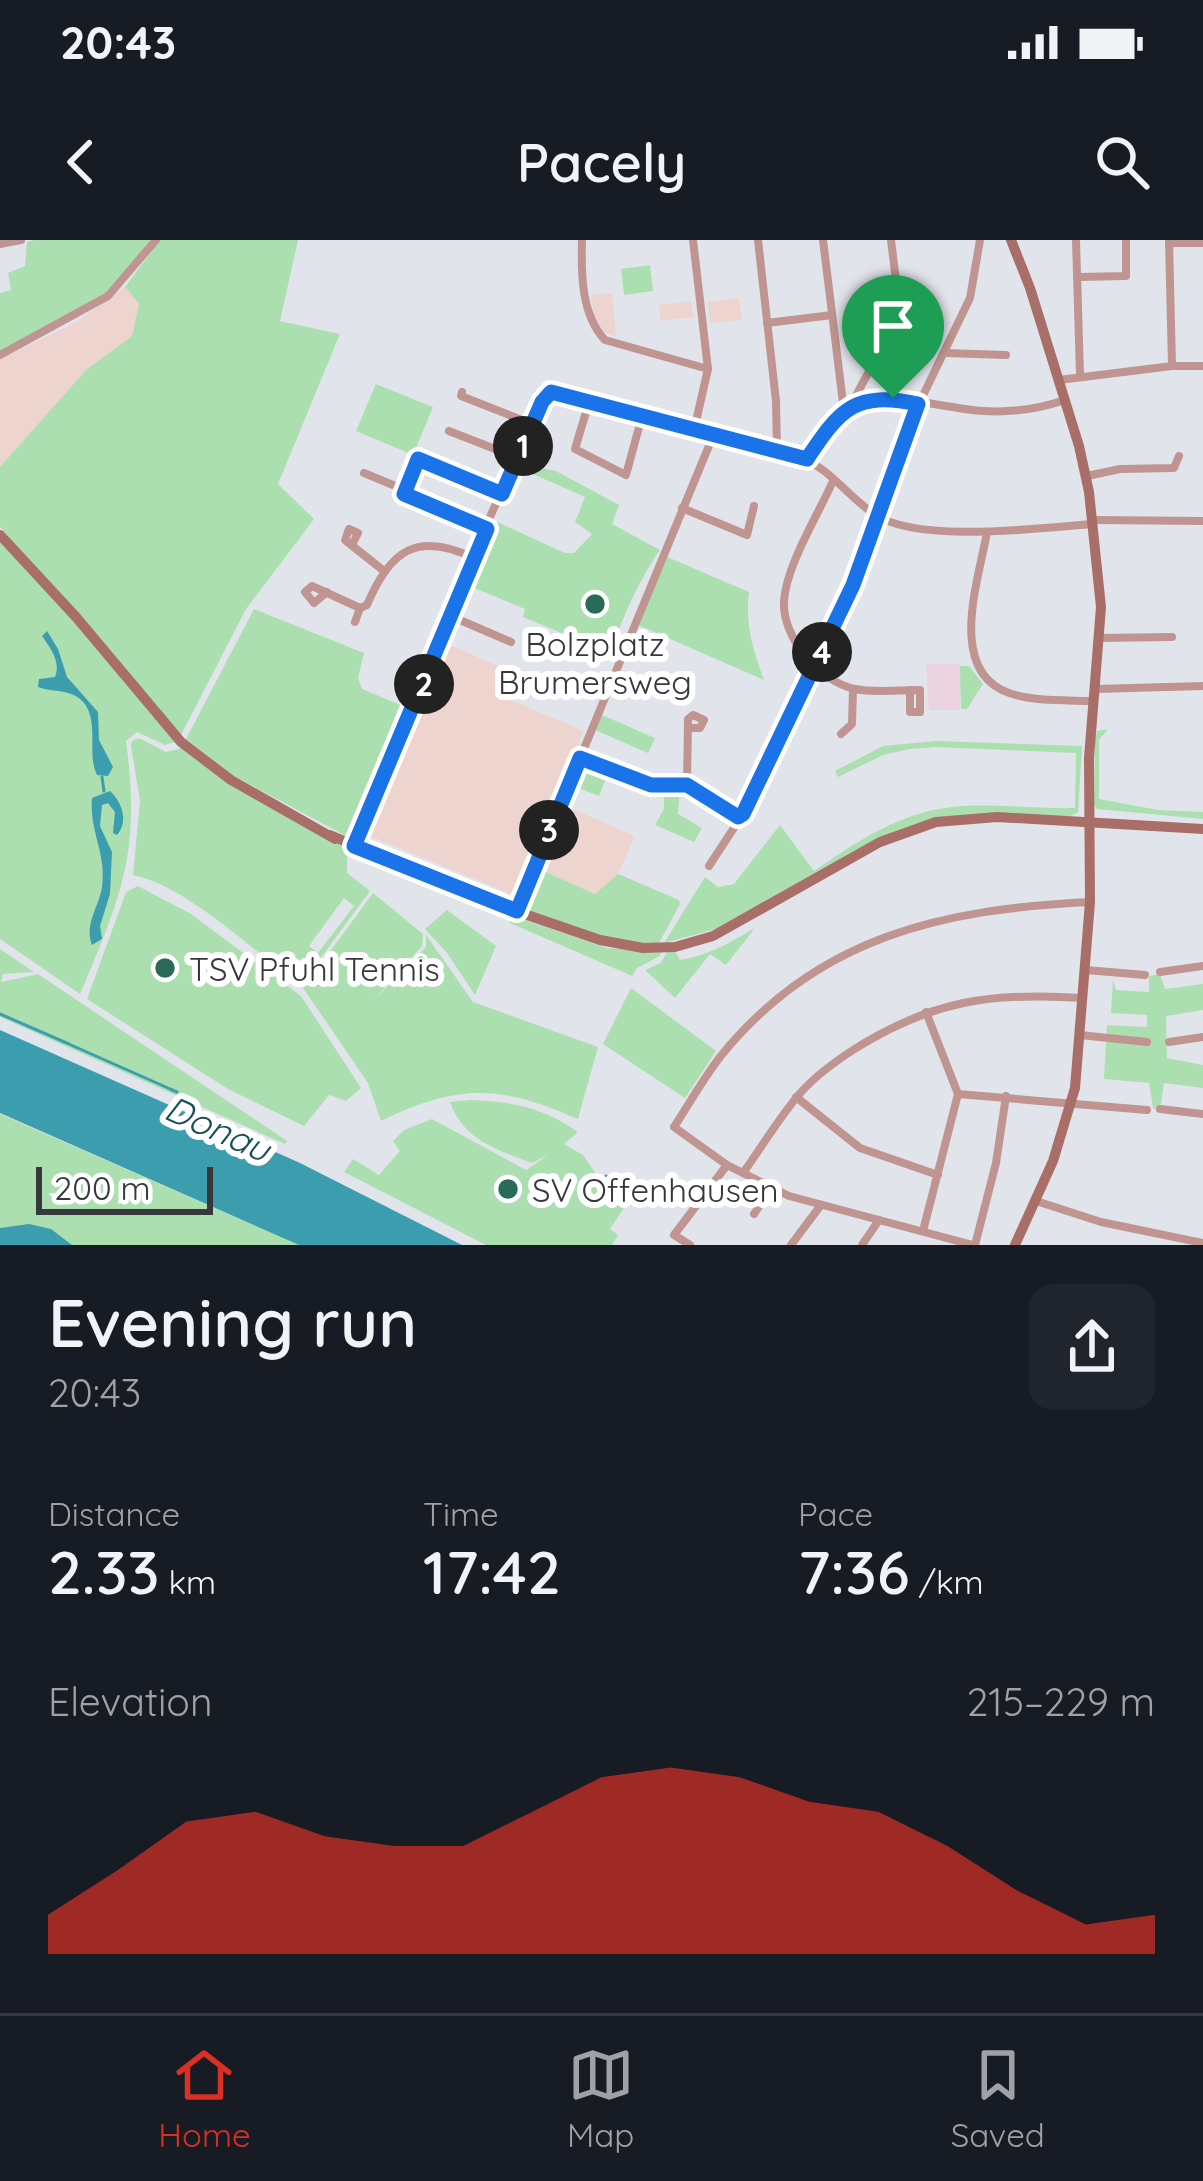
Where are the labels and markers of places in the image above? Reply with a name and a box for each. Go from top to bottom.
pin [842,275,944,398]
pin: 1 [493,416,553,476]
marker: Bolzplatz Brumersweg [582,591,608,617]
pin: 4 [792,622,852,682]
place label: Bolzplatz Brumersweg [498,623,692,702]
pin: 2 [394,654,454,714]
pin: 3 [519,800,579,860]
place label: TSV Pfuhl Tennis [189,948,440,989]
marker: TSV Pfuhl Tennis [152,955,178,981]
place label: SV Offenhausen [532,1169,779,1210]
marker: SV Offenhausen [495,1176,521,1202]

